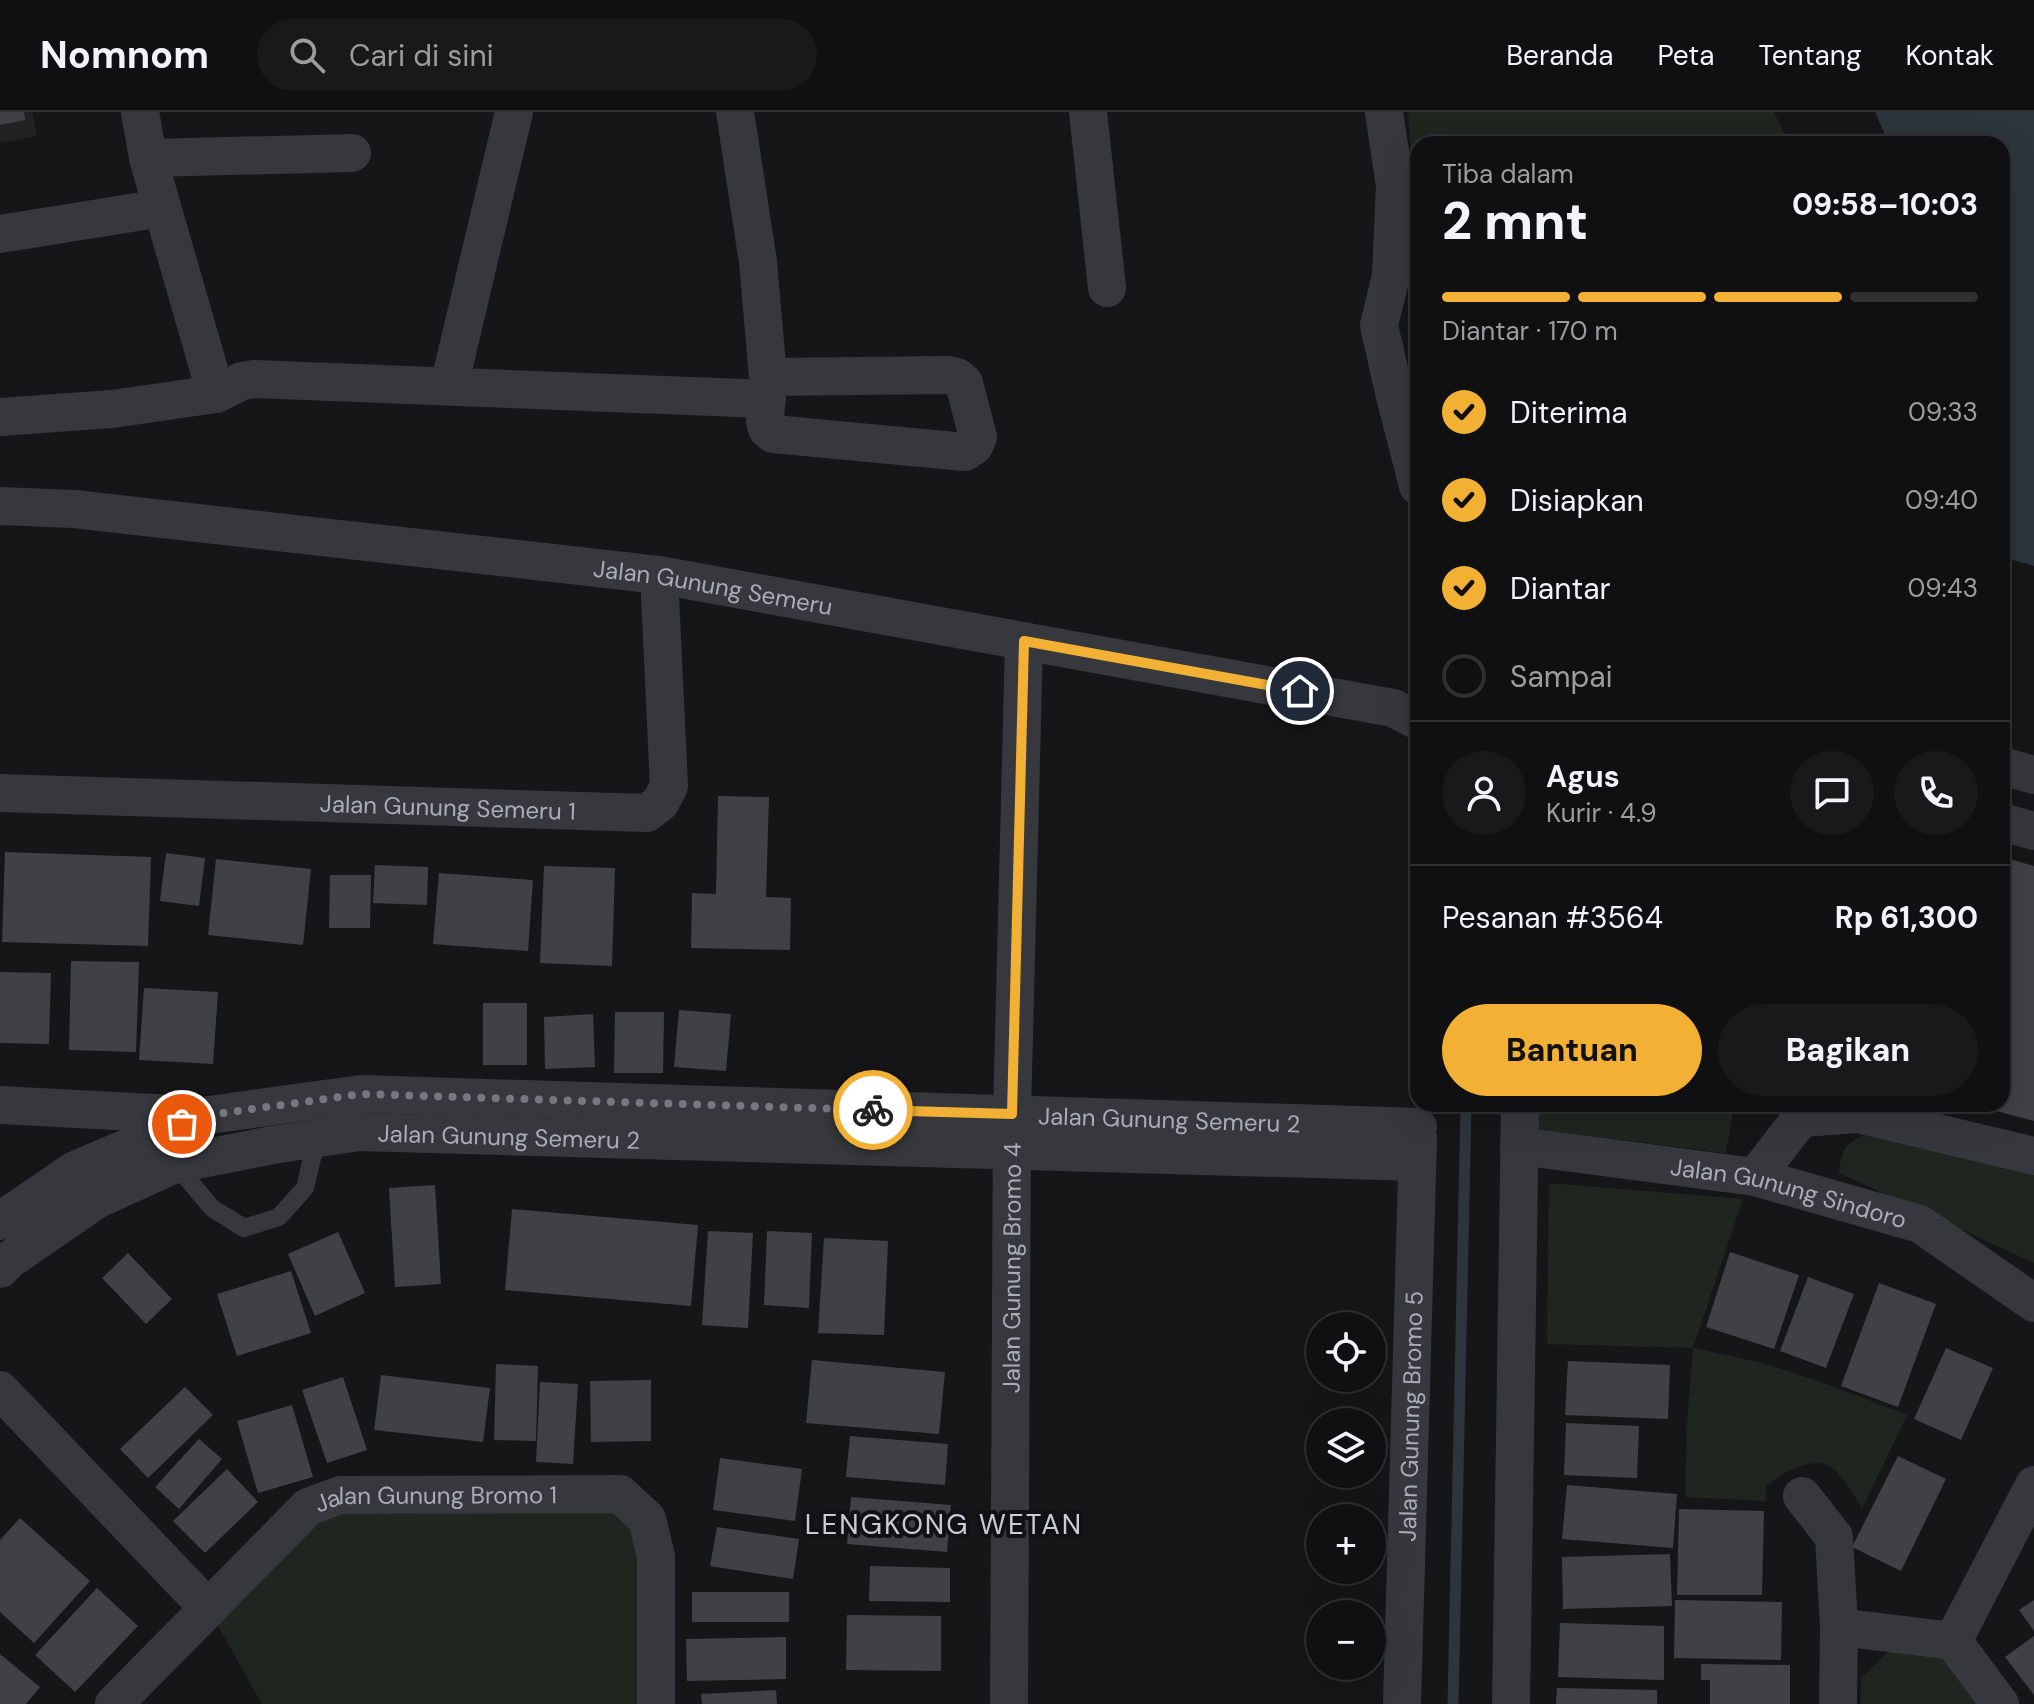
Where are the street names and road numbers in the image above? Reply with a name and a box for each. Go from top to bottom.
street label: Jalan Gunung Semeru [592,552,835,622]
street label: Jalan Gunung Semeru 1 [319,787,576,826]
street label: Jalan Gunung Semeru 2 [1038,1100,1301,1139]
street label: Jalan Gunung Semeru 2 [377,1117,640,1155]
street label: Jalan Gunung Bromo 4 [995,1143,1027,1393]
street label: Jalan Gunung Sindoro [1669,1151,1910,1235]
street label: Jalan Gunung Bromo 5 [1391,1290,1429,1542]
street label: Jalan Gunung Bromo 1 [310,1479,557,1519]

